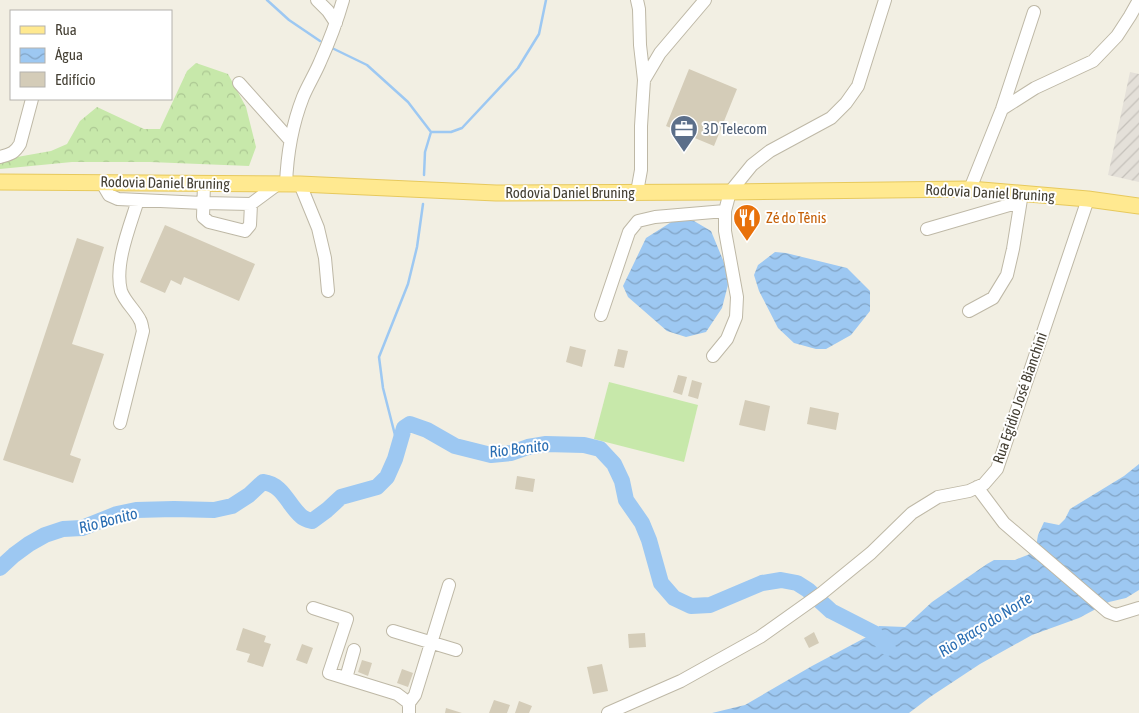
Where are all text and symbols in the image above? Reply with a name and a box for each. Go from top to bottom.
legend [10,10,172,100]
text: Rua [55,21,77,38]
text: Água [55,46,83,63]
text: Edifício [55,71,96,88]
office icon: 3D Telecom [669,114,699,153]
place label: 3D Telecom [703,120,767,137]
street label: Rodovia Daniel Bruning [100,173,230,192]
street label: Rodovia Daniel Bruning [925,181,1056,204]
street label: Rodovia Daniel Bruning [505,184,635,201]
restaurant icon: Zé do Tênis [732,203,762,242]
place label: Zé do Tênis [766,209,826,226]
street label: Rua Egídio José Bianchini [989,330,1050,466]
water label: Rio Bonito [488,435,550,461]
water label: Rio Bonito [77,504,139,536]
water label: Rio Braço do Norte [935,588,1036,661]

